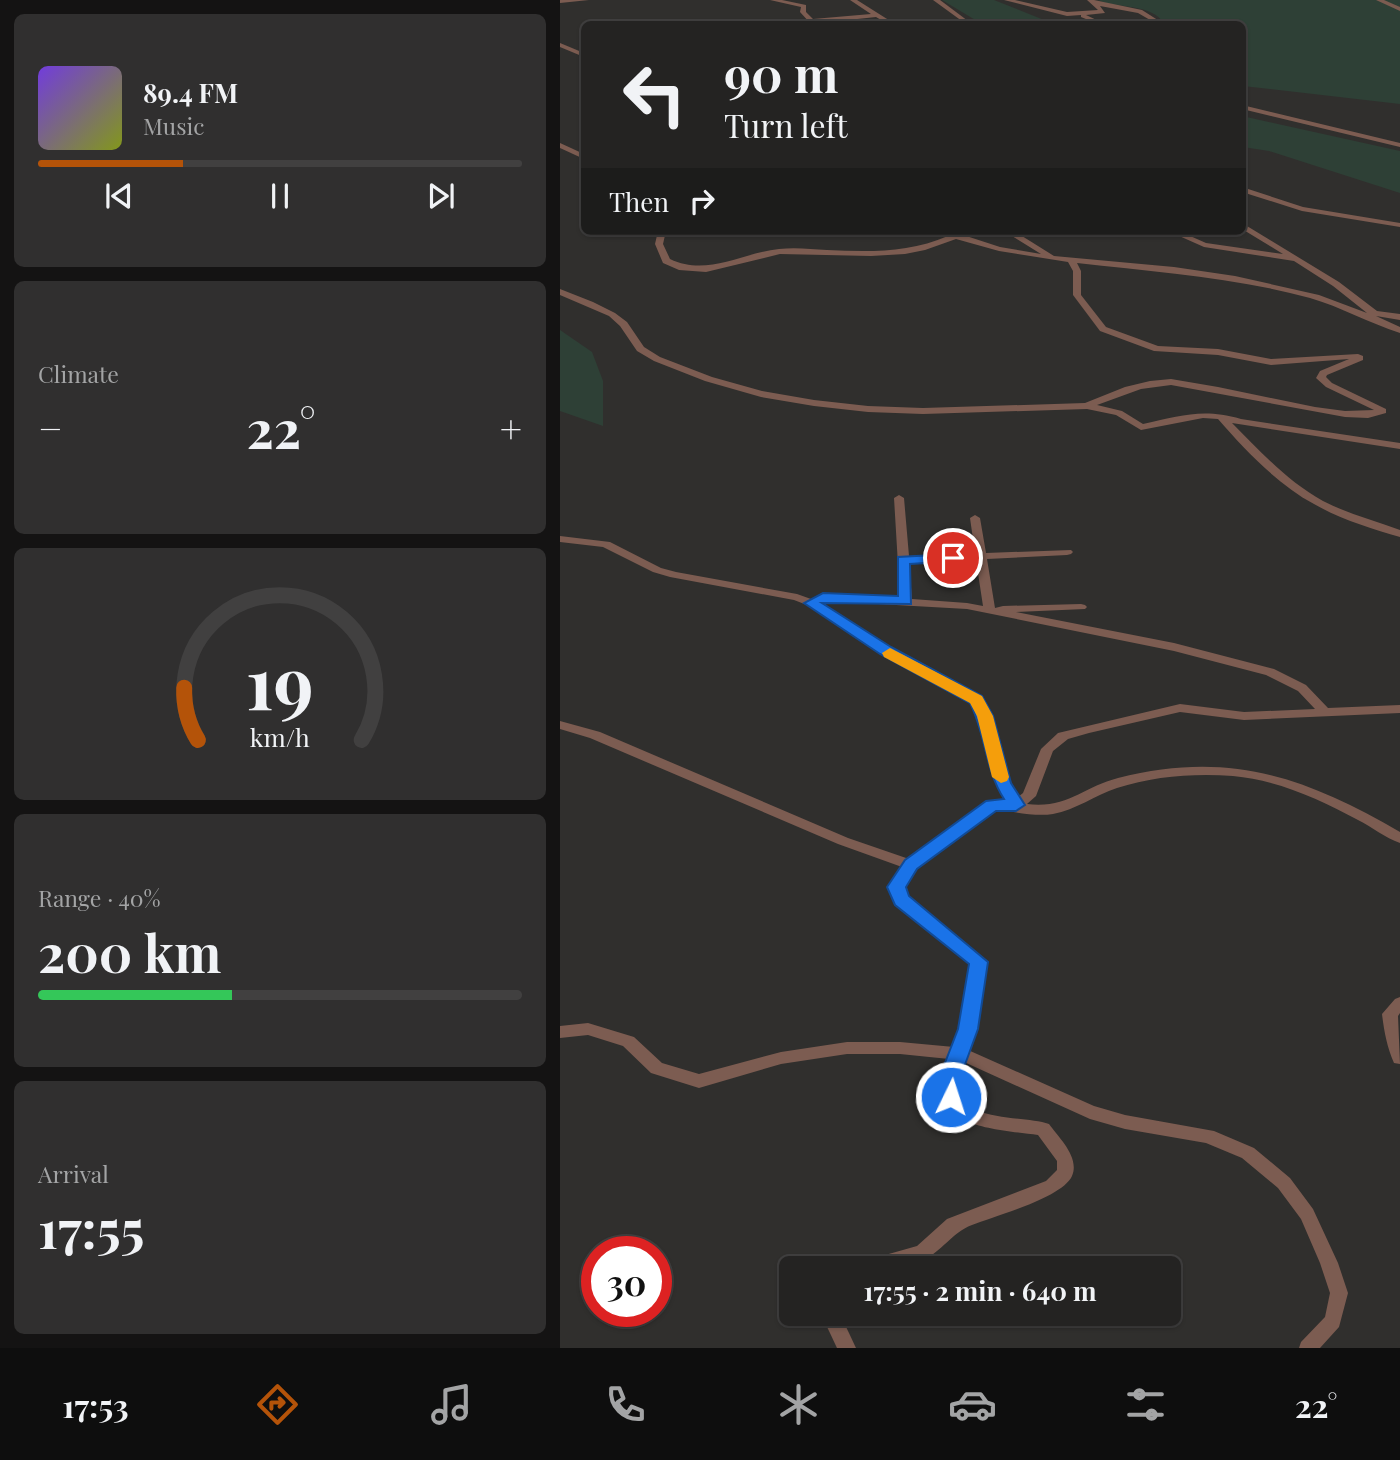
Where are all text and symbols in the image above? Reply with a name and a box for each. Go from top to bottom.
text: 90 m [724,40,838,105]
icon: left [609,49,700,140]
text: 89.4 FM [143,75,238,110]
text: Turn left [724,103,848,146]
text: Music [143,110,204,141]
icon: previous [100,177,138,215]
icon: pause [261,177,299,215]
icon: next [422,177,460,215]
icon: right [683,182,721,220]
text: Then [609,184,669,219]
text: Climate [38,358,119,389]
text: 22° [247,393,316,462]
text: − [38,402,63,453]
text: + [500,402,522,453]
pin [923,528,983,588]
icon: arrive [934,539,972,577]
text: 19 [246,631,314,728]
text: km/h [250,720,310,753]
text: Range · 40% [38,882,161,913]
text: 200 km [38,917,221,986]
position arrow [914,1060,988,1134]
text: Arrival [38,1158,109,1189]
text: 17:55 [38,1193,144,1262]
speed limit sign: 30 [581,1236,672,1327]
text: 17:55 · 2 min · 640 m [863,1273,1097,1308]
icon: directions [253,1380,302,1429]
icon: music [427,1380,476,1429]
icon: phone [601,1380,650,1429]
icon: climate [774,1380,823,1429]
icon: car [948,1380,997,1429]
icon: filters [1121,1380,1170,1429]
text: 17:53 [62,1383,129,1426]
text: 22° [1295,1383,1338,1426]

